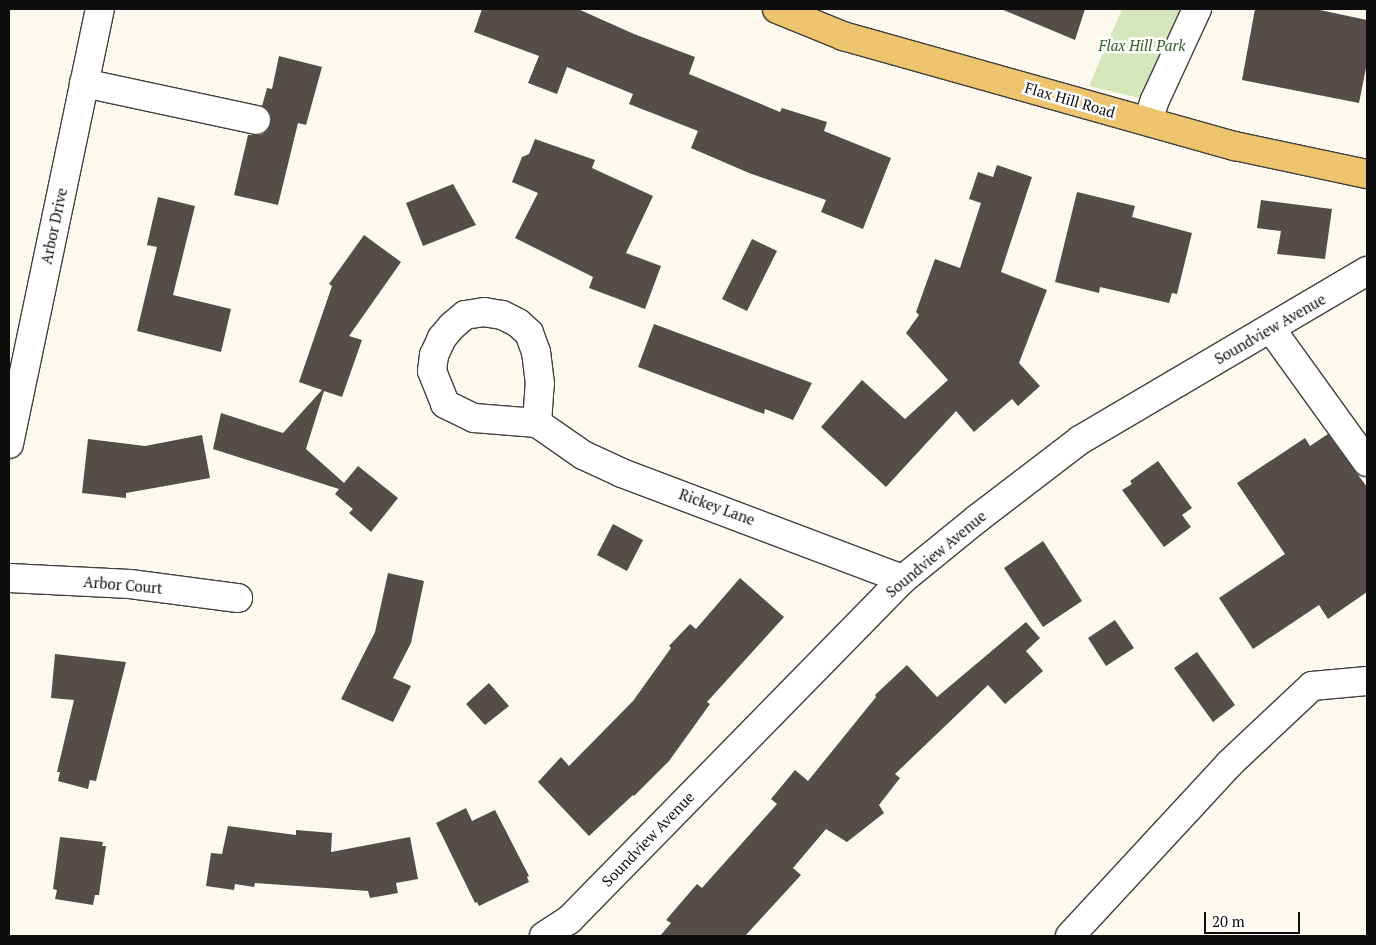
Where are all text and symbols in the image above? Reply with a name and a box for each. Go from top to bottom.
park label: Flax Hill Park [1098,37,1186,55]
street label: Flax Hill Road [1023,78,1117,122]
street label: Arbor Drive [37,186,71,266]
street label: Soundview Avenue [1211,290,1329,368]
street label: Rickey Lane [677,485,757,529]
street label: Soundview Avenue [882,507,990,601]
street label: Arbor Court [83,573,163,597]
street label: Soundview Avenue [598,788,698,890]
scale bar [1206,902,1302,934]
text: 20 m [1212,911,1245,931]

